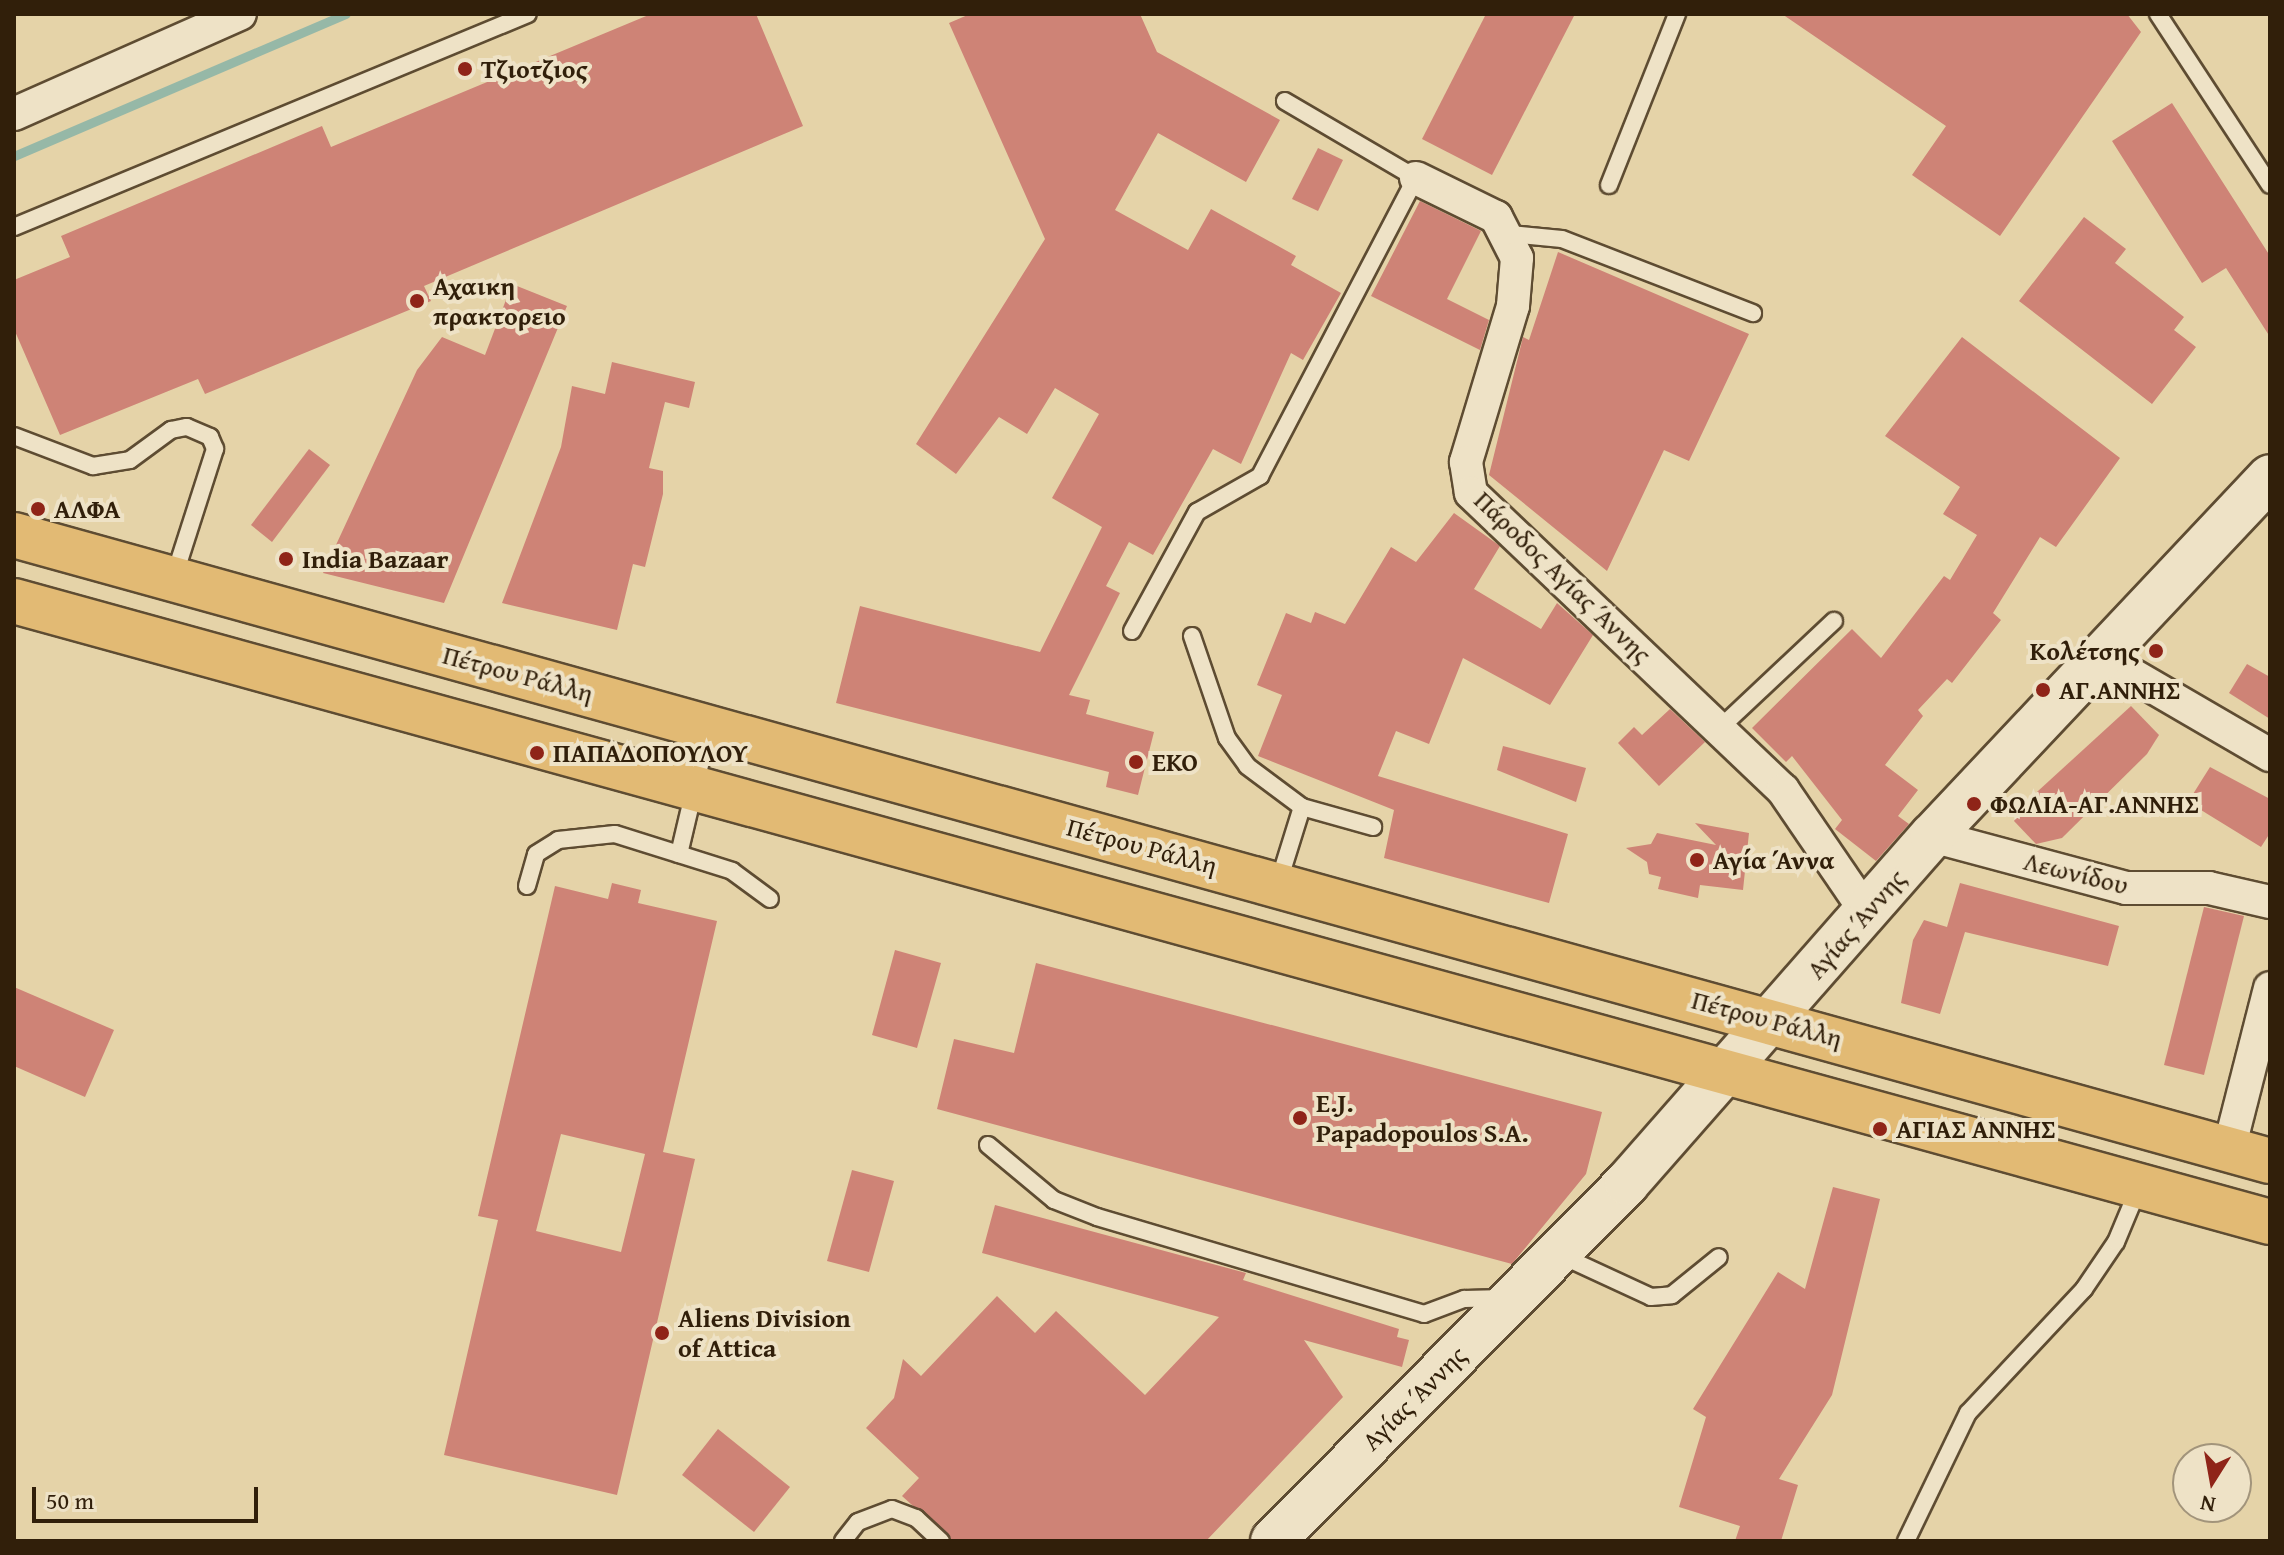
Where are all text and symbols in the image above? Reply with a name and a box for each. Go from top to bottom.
place label: Τζιοτζιος [481,53,588,85]
marker: Τζιοτζιος [456,60,474,78]
place label: Αχαικη πρακτορειο [433,270,566,332]
marker: Αχαικη πρακτορειο [408,292,426,310]
street label: Πάροδος Αγίας Άννης [1468,485,1658,669]
place label: ΑΛΦΑ [54,493,120,525]
marker: ΑΛΦΑ [29,500,47,518]
place label: India Bazaar [302,543,449,575]
marker: India Bazaar [277,550,295,568]
place label: Κολέτσης [2030,635,2140,667]
street label: Πέτρου Ράλλη [440,639,596,709]
marker: Κολέτσης [2147,642,2165,660]
place label: ΑΓ.ΑΝΝΗΣ [2059,674,2180,706]
marker: ΑΓ.ΑΝΝΗΣ [2034,681,2052,699]
place label: ΠΑΠΑΔΟΠΟΥΛΟΥ [553,737,748,769]
marker: ΠΑΠΑΔΟΠΟΥΛΟΥ [528,744,546,762]
place label: EKO [1152,746,1198,778]
marker: EKO [1127,753,1145,771]
place label: ΦΩΛΙΑ-ΑΓ.ΑΝΝΗΣ [1990,788,2199,820]
marker: ΦΩΛΙΑ-ΑΓ.ΑΝΝΗΣ [1965,795,1983,813]
street label: Πέτρου Ράλλη [1064,811,1220,881]
place label: Αγία Άννα [1713,844,1835,876]
street label: Λεωνίδου [2021,845,2131,901]
marker: Αγία Άννα [1688,851,1706,869]
street label: Αγίας Άννης [1800,863,1912,985]
street label: Πέτρου Ράλλη [1689,984,1845,1054]
place label: E.J. Papadopoulos S.A. [1316,1087,1529,1148]
marker: E.J. Papadopoulos S.A. [1291,1109,1309,1127]
place label: ΑΓΙΑΣ ΑΝΝΗΣ [1896,1113,2056,1145]
marker: ΑΓΙΑΣ ΑΝΝΗΣ [1871,1120,1889,1138]
place label: Aliens Division of Attica [678,1302,851,1364]
marker: Aliens Division of Attica [653,1324,671,1342]
street label: Αγίας Άννης [1355,1339,1473,1457]
north arrow [2172,1443,2252,1523]
scale bar [36,1471,262,1521]
text: 50 m [46,1483,94,1518]
text: N [2198,1487,2218,1522]

